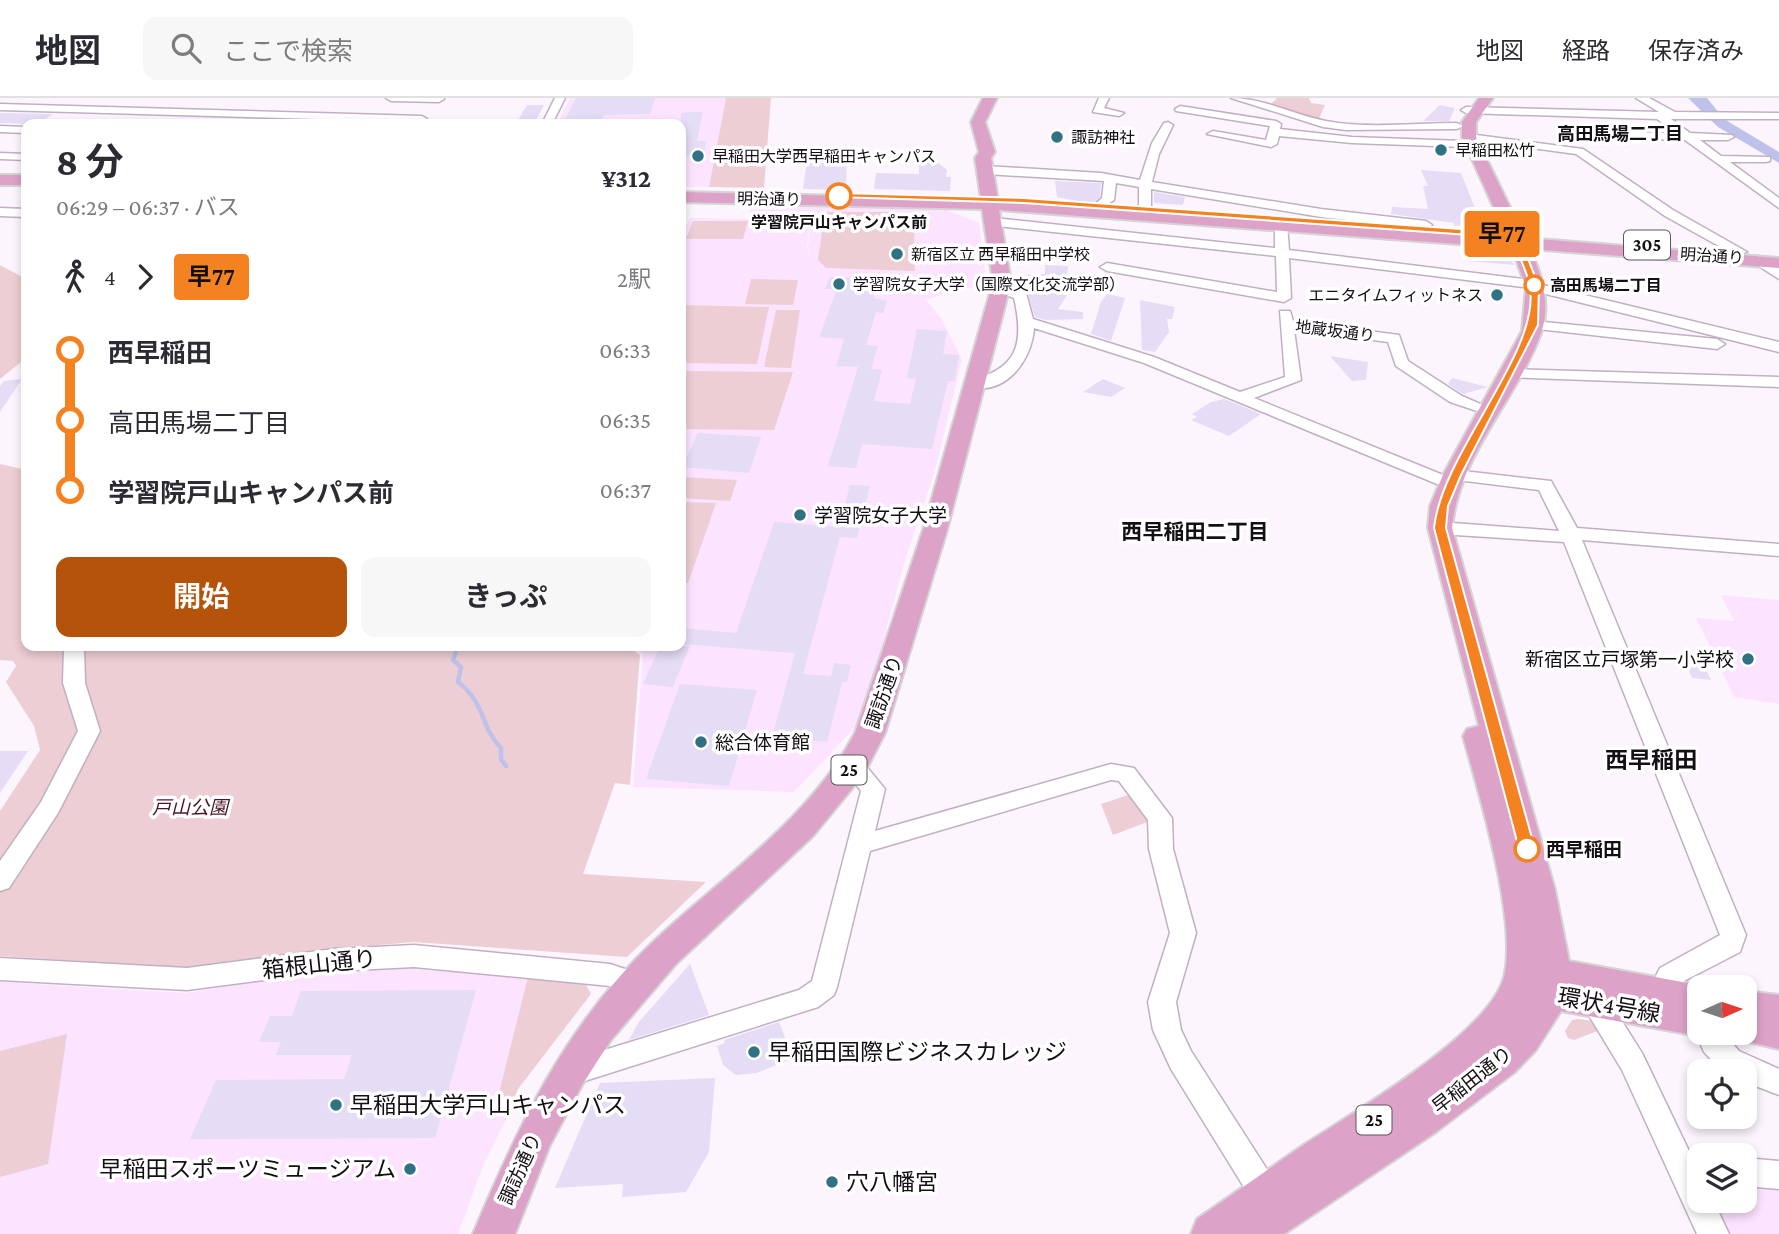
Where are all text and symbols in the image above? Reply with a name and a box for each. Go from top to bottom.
search box [143,17,633,80]
icon: search [167,29,205,67]
text: 地図 [35,32,101,69]
text: ここで検索 [223,37,353,66]
text: 地図 [1476,37,1524,64]
text: 経路 [1562,37,1610,64]
text: 保存済み [1648,37,1744,64]
district label: 高田馬場二丁目 [1557,124,1683,144]
marker: 諏訪神社 [1049,129,1065,145]
place label: 諏訪神社 [1071,129,1135,146]
text: 8 分 [56,141,123,183]
marker: 早稲田松竹 [1433,142,1449,158]
place label: 早稲田松竹 [1455,142,1535,159]
marker: 早稲田大学西早稲田キャンパス [690,148,706,164]
place label: 早稲田大学西早稲田キャンパス [712,148,936,165]
text: ¥312 [601,164,651,193]
marker: 学習院戸山キャンパス前 [826,183,852,209]
street label: 明治通り [737,190,801,208]
text: 06:29 – 06:37 · バス [56,194,240,220]
line badge: 早77 [1462,211,1542,257]
place label: 学習院戸山キャンパス前 [751,214,927,231]
text: 早77 [1478,220,1526,247]
road number: 305 [1624,230,1670,260]
street label: 明治通り [1679,245,1745,267]
marker: 新宿区立 西早稲田中学校 [889,246,905,262]
place label: 新宿区立 西早稲田中学校 [911,246,1090,263]
icon: walk [56,258,94,296]
icon: forward [126,258,164,296]
text: 早77 [188,263,235,290]
text: 4 [104,264,116,290]
text: 2駅 [617,266,651,292]
marker: 高田馬場二丁目 [1524,275,1544,295]
marker: 学習院女子大学（国際文化交流学部） [831,276,847,292]
place label: 学習院女子大学（国際文化交流学部） [853,276,1125,293]
place label: 高田馬場二丁目 [1550,277,1662,294]
place label: エニタイムフィットネス [1309,287,1483,304]
marker: エニタイムフィットネス [1489,287,1505,303]
street label: 地蔵坂通り [1294,318,1376,344]
text: 06:33 [599,337,651,363]
text: 西早稲田 [108,339,212,368]
text: 06:35 [599,407,651,433]
text: 高田馬場二丁目 [108,409,290,438]
text: 06:37 [600,477,651,503]
text: 学習院戸山キャンパス前 [108,479,394,508]
place label: 学習院女子大学 [814,505,947,526]
marker: 学習院女子大学 [792,507,808,523]
district label: 西早稲田二丁目 [1122,520,1269,544]
button: 開始 [56,557,347,637]
button: きっぷ [361,557,651,637]
place label: 新宿区立戸塚第一小学校 [1525,649,1734,670]
marker: 新宿区立戸塚第一小学校 [1740,651,1756,667]
street label: 諏訪通り [862,653,906,731]
place label: 総合体育館 [715,732,810,753]
marker: 総合体育館 [693,734,709,750]
district label: 西早稲田 [1605,747,1697,773]
road number: 25 [832,756,866,784]
park label: 戸山公園 [152,797,231,818]
marker: 西早稲田 [1514,836,1540,862]
place label: 西早稲田 [1546,839,1622,860]
street label: 箱根山通り [260,945,378,983]
north arrow [1687,975,1757,1045]
map controls [1687,975,1757,1213]
street label: 環状4号線 [1556,983,1662,1027]
place label: 早稲田国際ビジネスカレッジ [768,1039,1067,1065]
street label: 早稲田通り [1428,1042,1516,1118]
marker: 早稲田国際ビジネスカレッジ [746,1044,762,1060]
button: locate [1687,1059,1757,1129]
place label: 早稲田大学戸山キャンパス [350,1092,626,1118]
marker: 早稲田大学戸山キャンパス [328,1097,344,1113]
road number: 25 [1356,1105,1392,1134]
street label: 諏訪通り [495,1130,545,1208]
button: layers [1687,1143,1757,1213]
place label: 早稲田スポーツミュージアム [100,1156,396,1182]
marker: 早稲田スポーツミュージアム [402,1161,418,1177]
place label: 穴八幡宮 [846,1169,938,1195]
marker: 穴八幡宮 [824,1174,840,1190]

